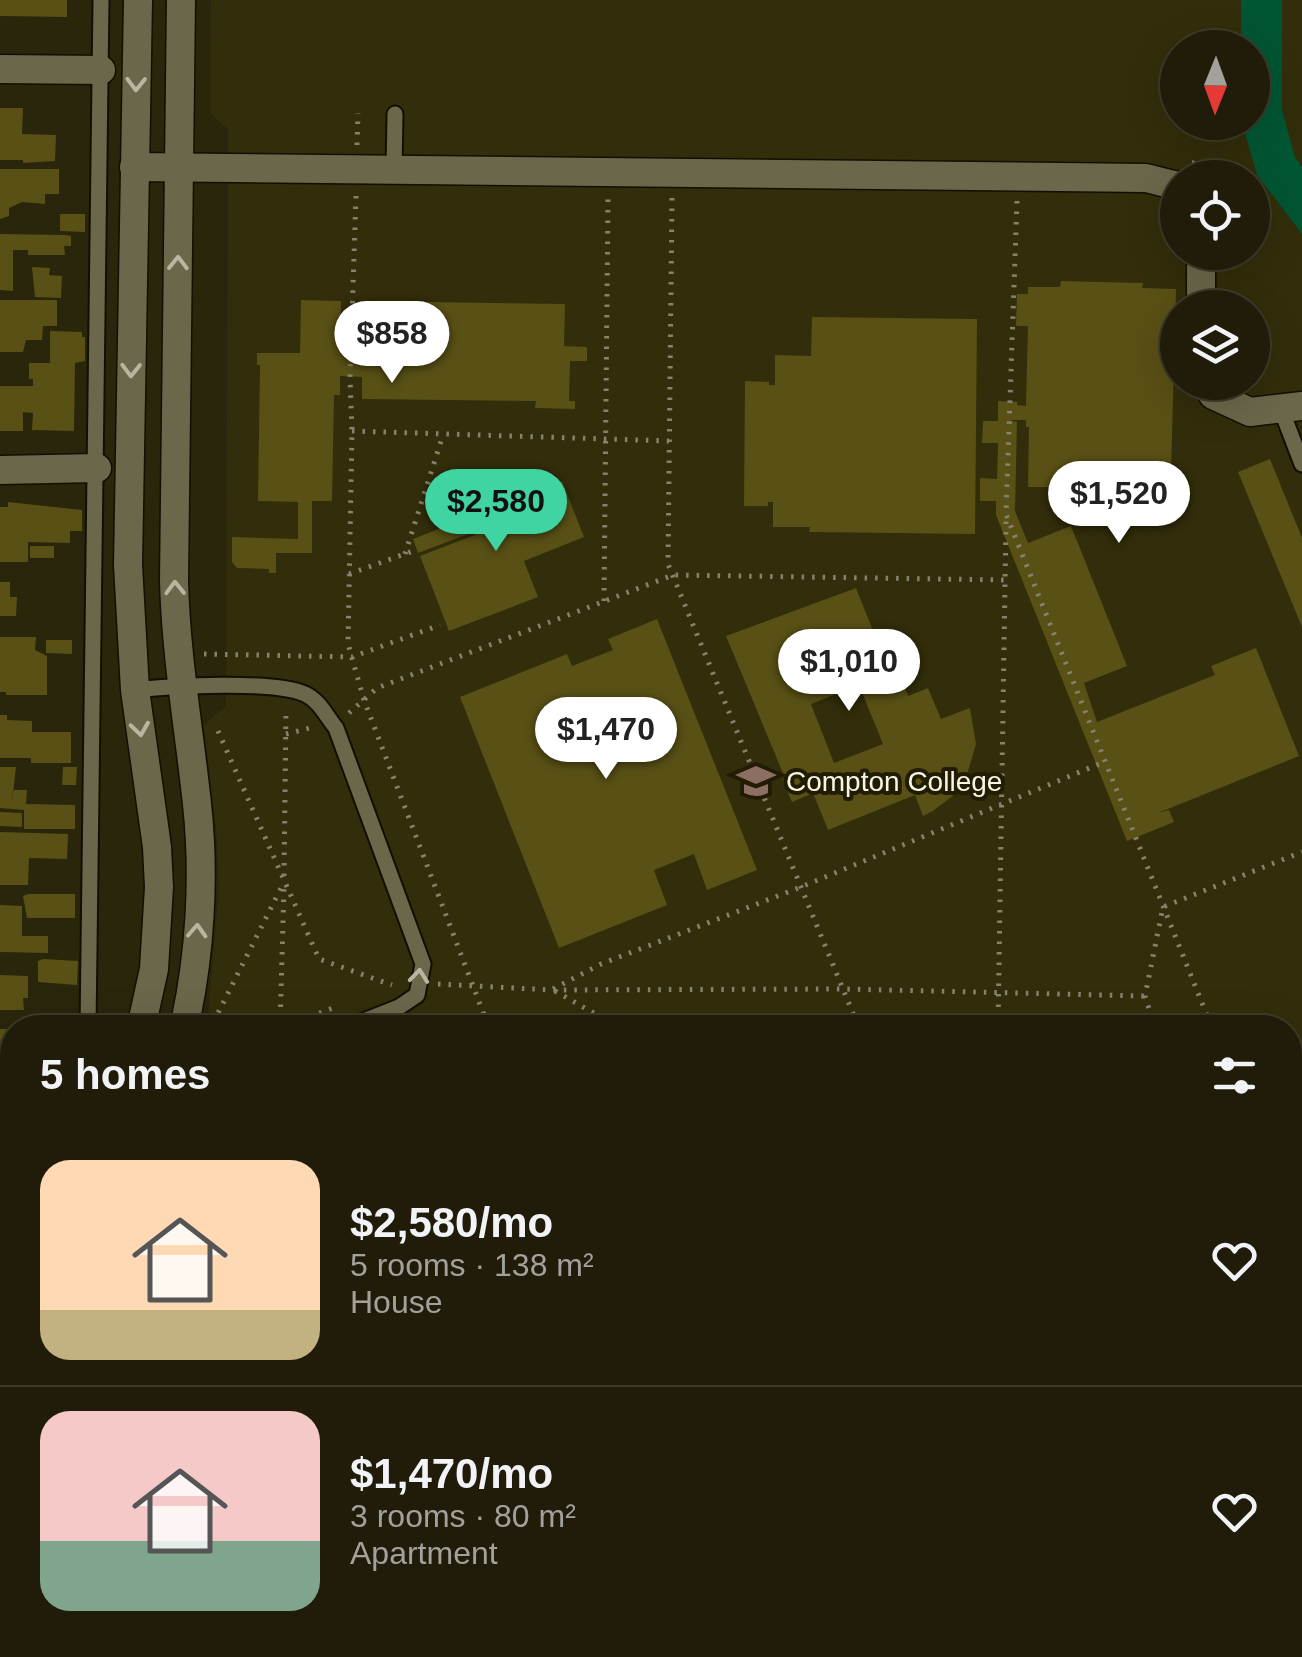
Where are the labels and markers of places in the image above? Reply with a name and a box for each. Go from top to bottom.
pin: $858 [333,301,451,386]
pin: $1,520 [1038,461,1200,546]
pin: $2,580 [415,469,577,554]
pin: $1,010 [768,629,930,714]
pin: $1,470 [525,697,687,782]
school or university icon: Compton College [735,760,777,802]
place label: Compton College [786,766,1002,797]

